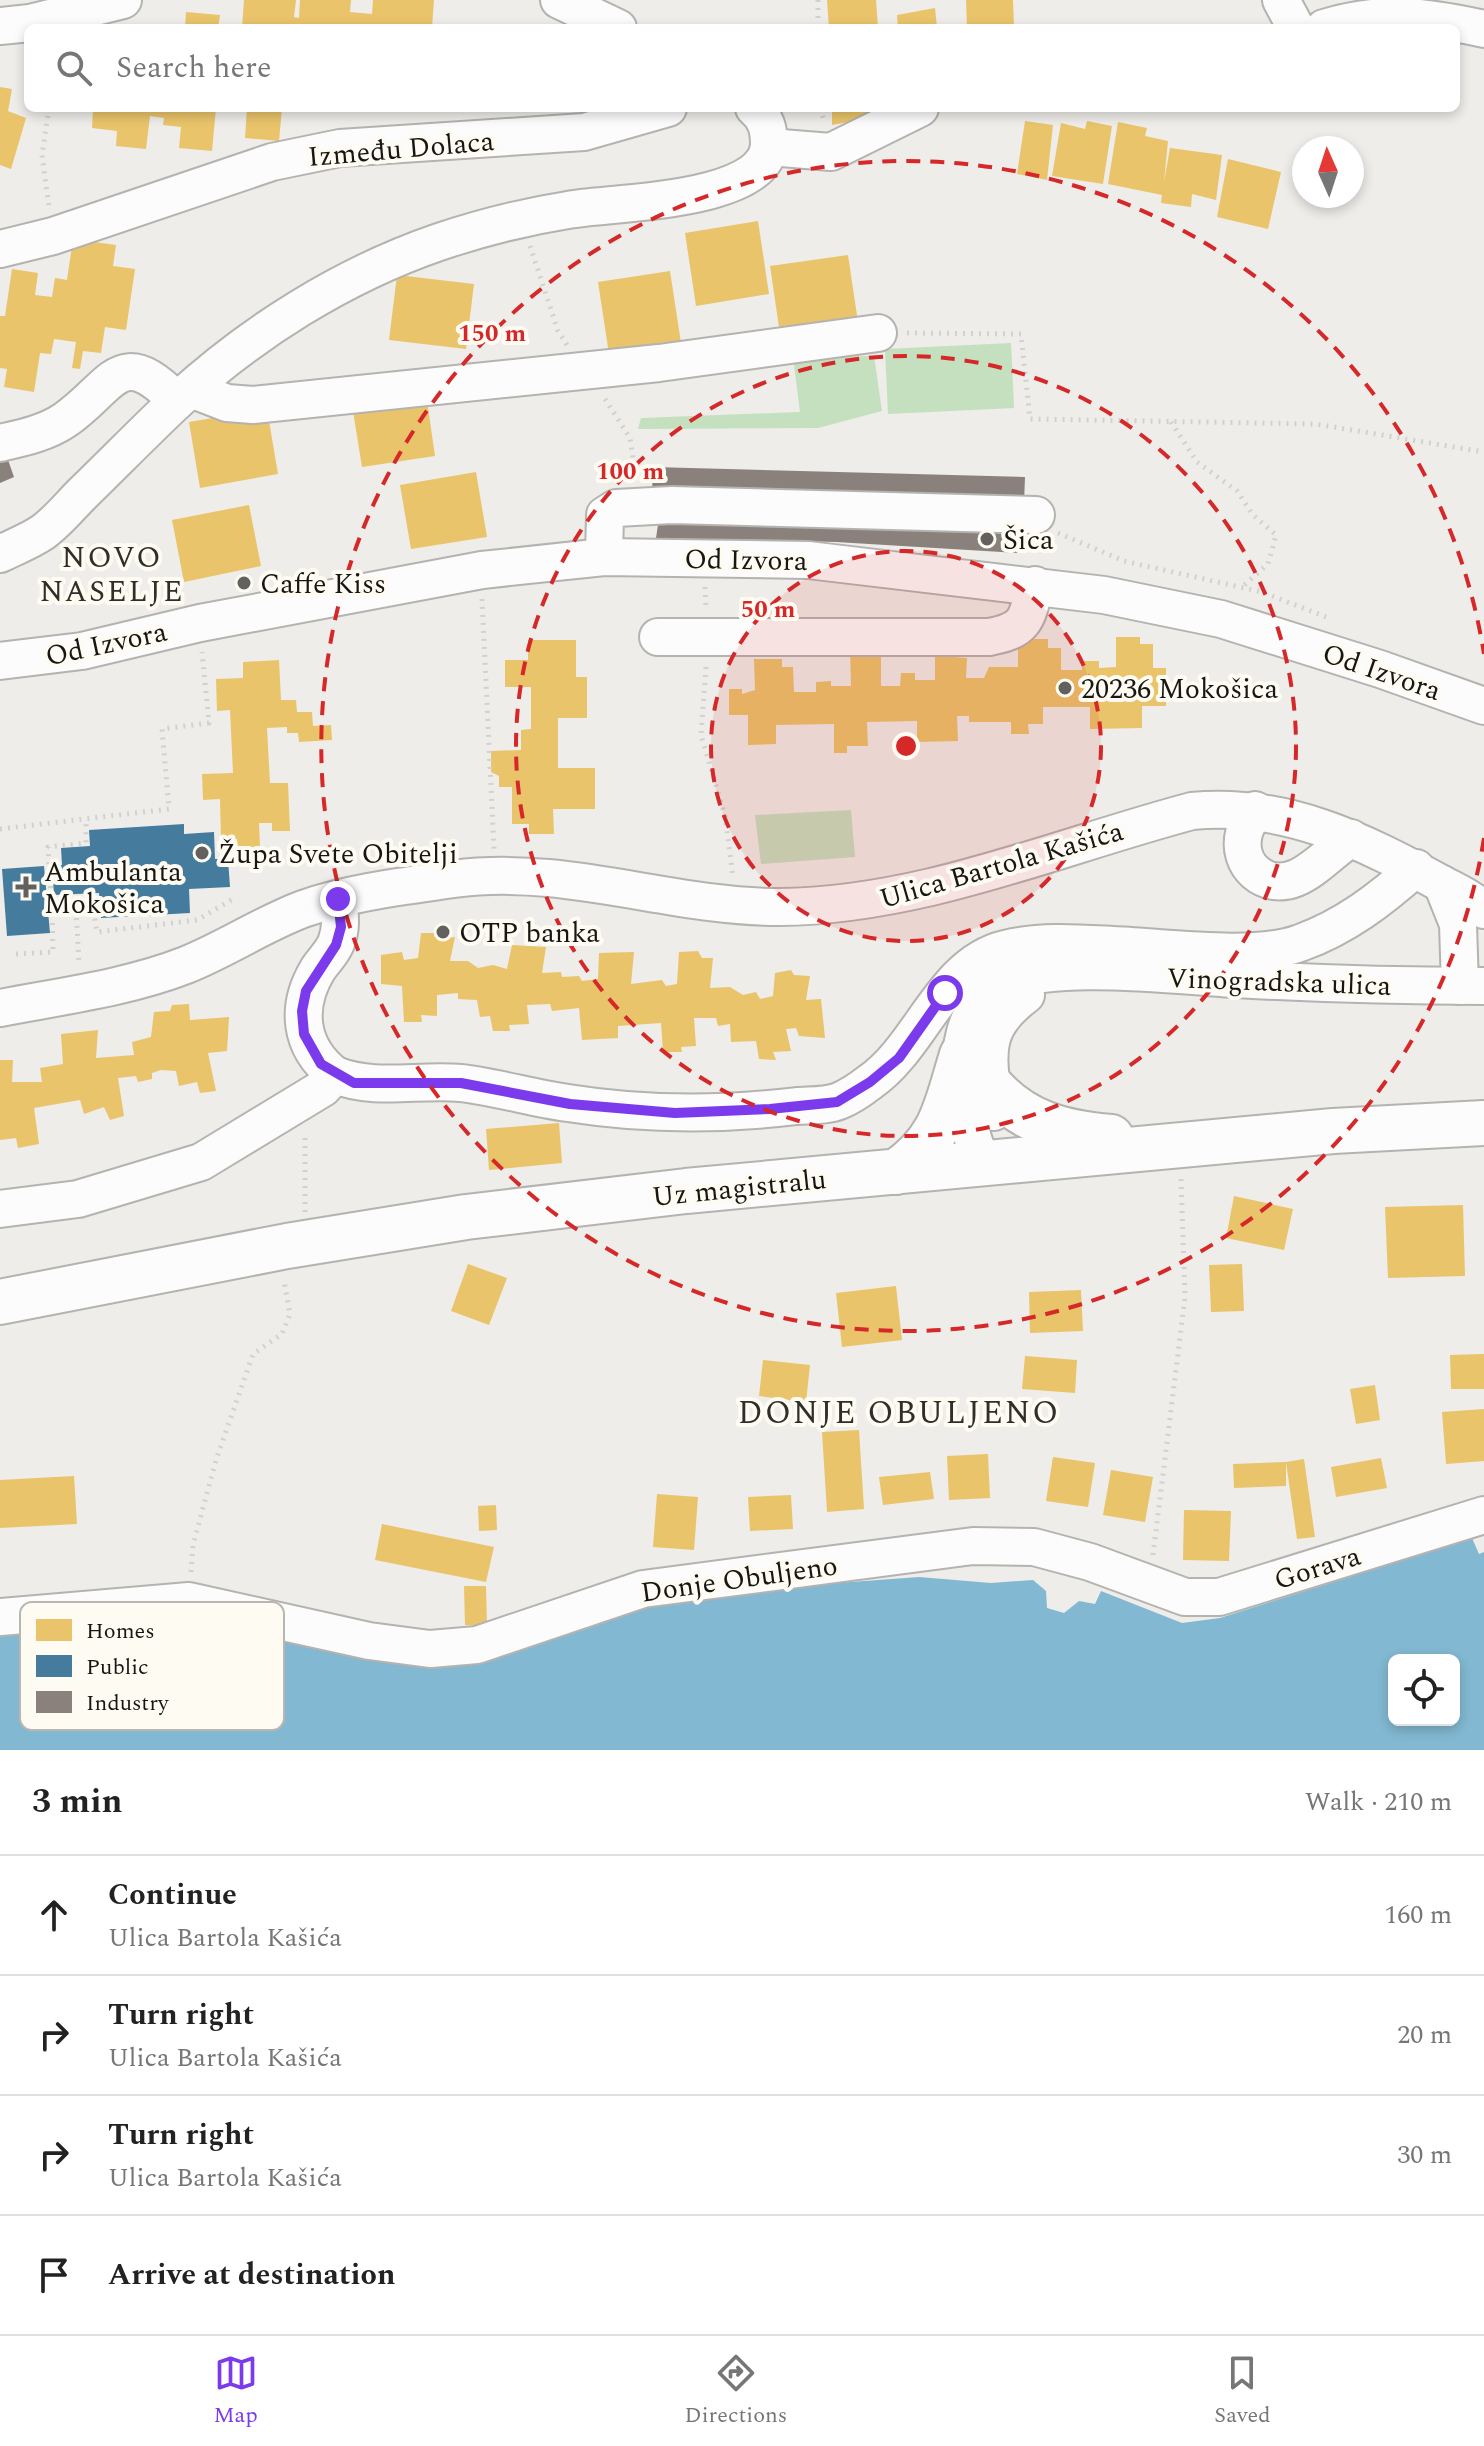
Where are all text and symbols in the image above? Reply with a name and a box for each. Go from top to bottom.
search box [24,24,1460,112]
text: Search here [116,45,272,91]
icon: search [52,46,96,90]
street label: Između Dolaca [306,120,496,179]
north arrow [1292,136,1364,208]
text: 150 m [458,316,526,352]
text: 100 m [596,454,664,490]
place label: Šica [1003,519,1054,562]
marker: Šica [978,530,996,548]
district label: NOVO NASELJE [40,535,184,615]
street label: Od Izvora [684,538,808,583]
place label: Caffe Kiss [260,563,386,606]
marker: Caffe Kiss [235,574,253,592]
text: 50 m [741,592,796,628]
street label: Od Izvora [42,611,171,678]
street label: Od Izvora [1316,632,1447,713]
place label: 20236 Mokošica [1081,668,1278,711]
marker: 20236 Mokošica [1056,679,1074,697]
centre of rings [892,732,920,760]
street label: Ulica Bartola Kašića [874,810,1129,921]
place label: Župa Svete Obitelji [218,833,458,876]
marker: Župa Svete Obitelji [193,844,211,862]
place label: Ambulanta Mokošica [44,851,182,926]
marker: Ambulanta Mokošica [15,876,37,898]
route end [320,881,356,917]
place label: OTP banka [459,912,600,955]
marker: OTP banka [434,923,452,941]
street label: Vinogradska ulica [1166,957,1392,1008]
route start [927,975,963,1011]
street label: Uz magistralu [650,1158,828,1219]
district label: DONJE OBULJENO [738,1389,1060,1438]
street label: Gorava [1269,1535,1366,1602]
street label: Donje Obuljeno [638,1544,840,1615]
legend [20,1602,284,1730]
text: Homes [86,1615,155,1648]
text: Public [86,1651,149,1684]
map controls [1388,1654,1460,1726]
button: locate [1388,1654,1460,1726]
text: Industry [86,1687,170,1720]
text: 3 min [32,1776,122,1828]
text: Walk · 210 m [1305,1782,1452,1822]
text: Continue [108,1872,237,1918]
icon: ahead [32,1893,76,1937]
text: 160 m [1384,1895,1452,1935]
text: Ulica Bartola Kašića [108,1918,342,1958]
text: Turn right [108,1992,254,2038]
icon: right [32,2013,76,2057]
text: 20 m [1397,2015,1452,2055]
text: Ulica Bartola Kašića [108,2038,342,2078]
text: Turn right [108,2112,254,2158]
icon: right [32,2133,76,2177]
text: 30 m [1397,2135,1452,2175]
text: Ulica Bartola Kašića [108,2158,342,2198]
text: Arrive at destination [108,2252,395,2298]
icon: arrive [32,2253,76,2297]
tab: Map [213,2351,258,2432]
tab: Directions [685,2351,787,2432]
tab: Saved [1214,2351,1271,2432]

